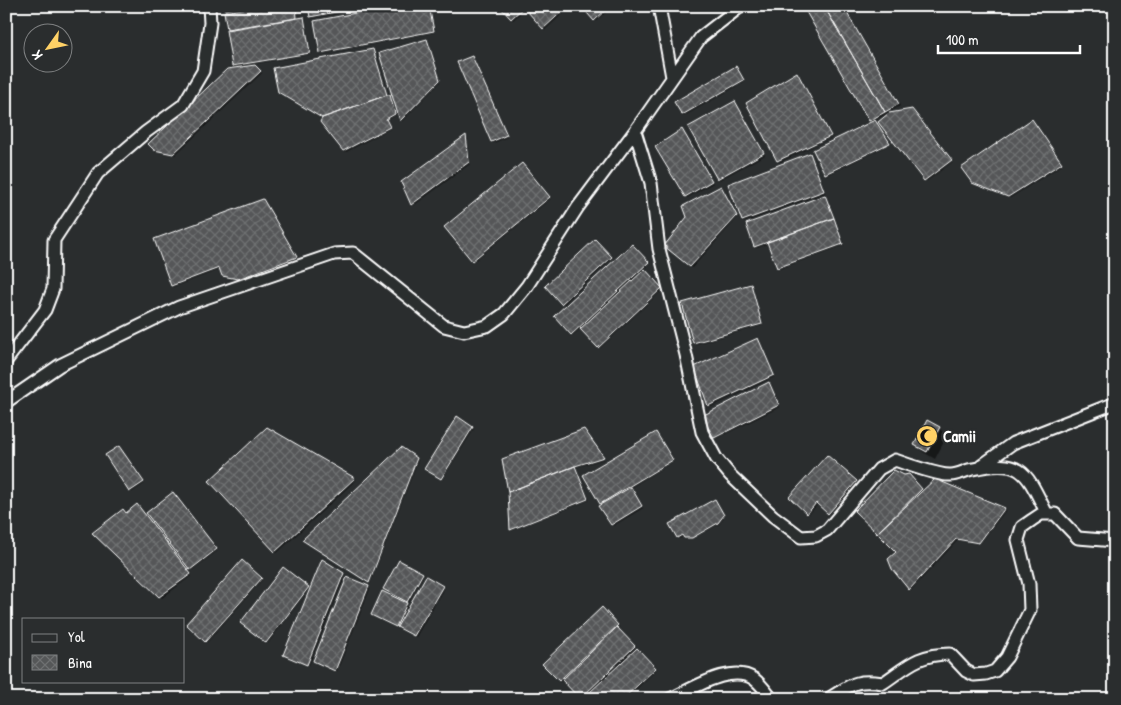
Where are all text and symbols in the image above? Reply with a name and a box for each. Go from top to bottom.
north arrow [22,22,72,72]
scale bar [938,22,1081,54]
text: 100 m [946,29,979,50]
text: K [26,47,47,64]
mosque icon: Camii [915,424,939,448]
place label: Camii [943,425,976,447]
legend [22,618,185,682]
text: Yol [68,626,85,647]
text: Bina [68,652,92,673]

